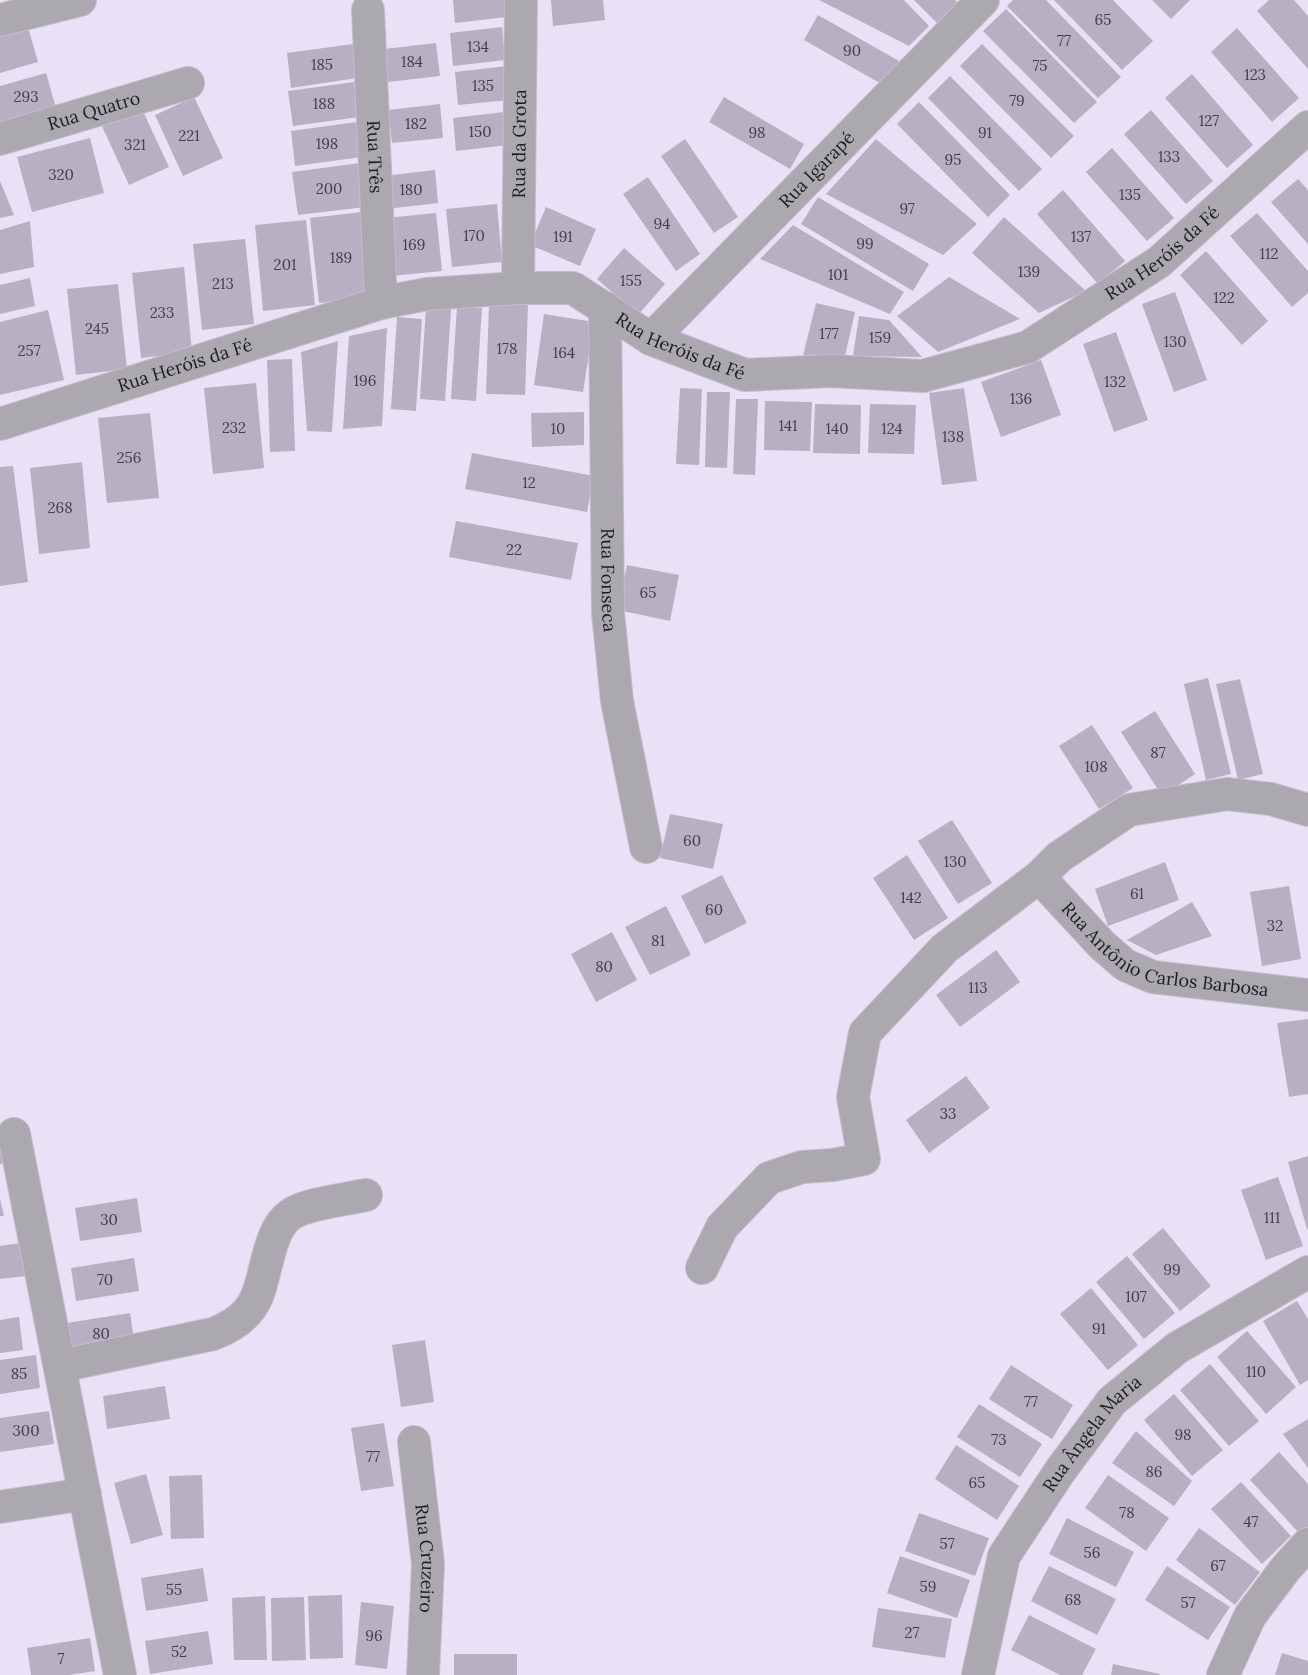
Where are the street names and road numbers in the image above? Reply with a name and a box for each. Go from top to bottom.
street label: Rua Quatro [45,86,143,135]
street label: Rua da Grota [507,89,531,199]
street label: Rua Três [362,120,388,194]
street label: Rua Igarapé [774,126,859,213]
street label: Rua Heróis da Fé [1100,201,1224,305]
street label: Rua Heróis da Fé [611,307,749,385]
street label: Rua Heróis da Fé [115,333,255,397]
street label: Rua Fonseca [596,528,622,633]
street label: Rua Antônio Carlos Barbosa [1057,897,1270,1001]
street label: Rua Ângela Maria [1037,1370,1146,1496]
street label: Rua Cruzeiro [410,1503,440,1613]

